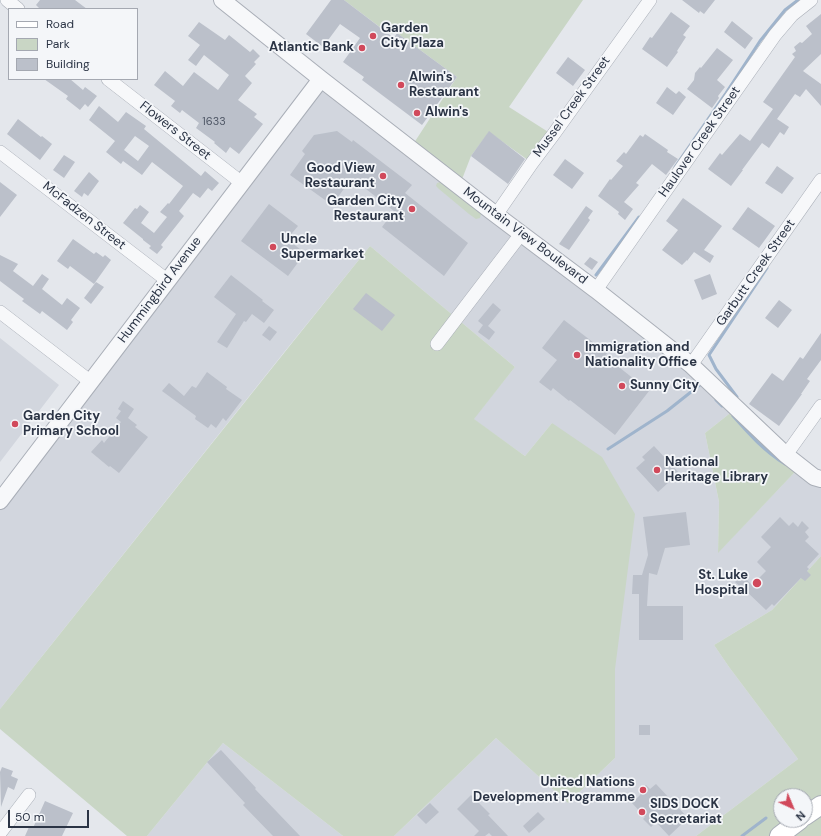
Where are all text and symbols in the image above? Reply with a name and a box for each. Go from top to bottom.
legend [8,8,138,80]
text: Road [46,16,74,32]
place label: Garden City Plaza [381,21,444,52]
marker: Garden City Plaza [368,31,378,41]
text: Park [46,36,70,52]
place label: Atlantic Bank [269,40,354,56]
marker: Atlantic Bank [357,43,367,53]
street label: Mussel Creek Street [530,54,614,160]
text: Building [46,56,90,72]
place label: Alwin's Restaurant [409,70,479,101]
marker: Alwin's Restaurant [396,80,406,90]
street label: Haulover Creek Street [656,84,744,200]
street label: Flowers Street [136,98,214,164]
place label: Alwin's [425,105,469,121]
marker: Alwin's [412,108,422,118]
house number: 1633 [202,115,226,129]
place label: Good View Restaurant [305,161,375,192]
marker: Good View Restaurant [378,171,388,181]
street label: McFadzen Street [39,179,129,253]
street label: Mountain View Boulevard [460,184,590,288]
place label: Garden City Restaurant [327,194,404,225]
marker: Garden City Restaurant [407,204,417,214]
street label: Garbutt Creek Street [713,217,799,329]
place label: Uncle Supermarket [281,232,364,263]
street label: Hummingbird Avenue [115,234,205,346]
marker: Uncle Supermarket [268,242,278,252]
place label: Immigration and Nationality Office [585,340,697,371]
marker: Immigration and Nationality Office [572,350,582,360]
place label: Sunny City [630,378,699,394]
marker: Sunny City [617,381,627,391]
place label: Garden City Primary School [23,409,119,440]
marker: Garden City Primary School [10,419,20,429]
place label: National Heritage Library [665,455,768,486]
marker: National Heritage Library [652,465,662,475]
place label: St. Luke Hospital [695,568,748,599]
marker: St. Luke Hospital [751,577,763,589]
place label: United Nations Development Programme [473,775,635,806]
marker: United Nations Development Programme [638,785,648,795]
north arrow [773,788,813,828]
place label: SIDS DOCK Secretariat [650,797,722,828]
scale bar [10,802,91,828]
marker: SIDS DOCK Secretariat [637,807,647,817]
text: N [793,808,808,824]
text: 50 m [15,809,44,825]

